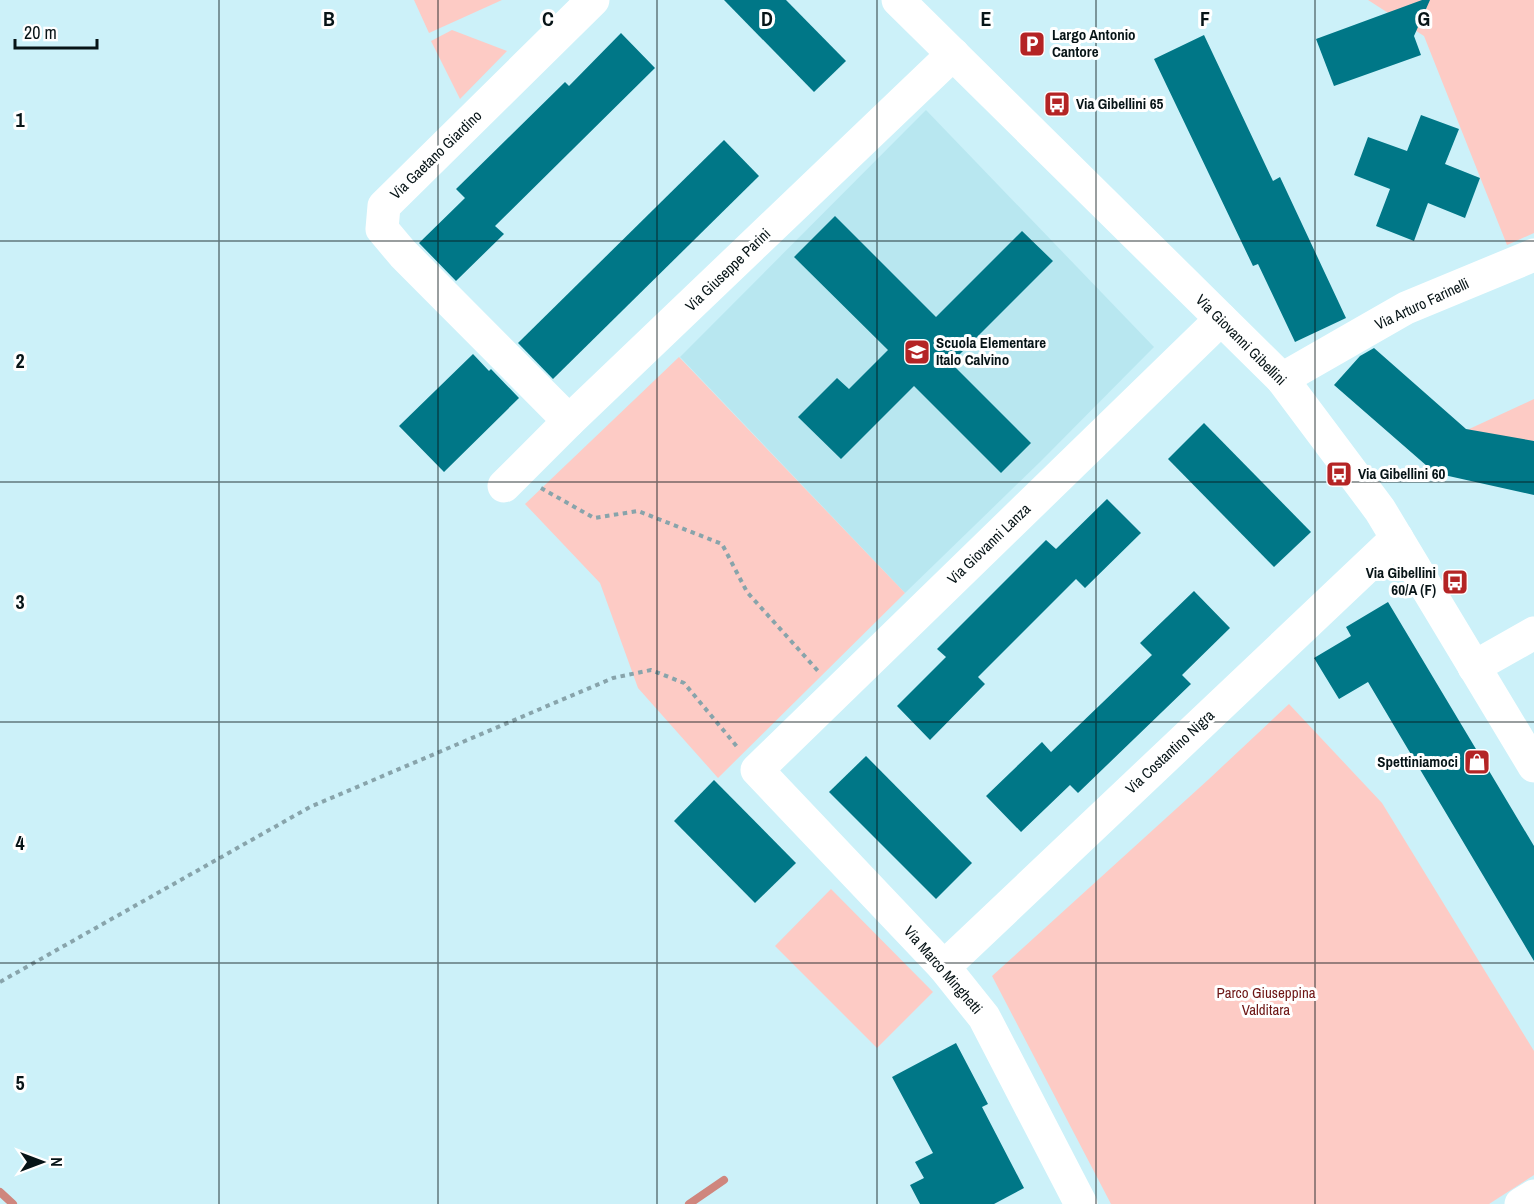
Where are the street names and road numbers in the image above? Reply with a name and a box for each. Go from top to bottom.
street label: Via Gaetano Giardino [385,105,486,204]
street label: Via Giuseppe Parini [680,223,775,316]
street label: Via Arturo Farinelli [1371,273,1472,335]
street label: Via Giovanni Gibellini [1191,290,1291,390]
street label: Via Giovanni Lanza [942,498,1035,589]
street label: Via Costantino Nigra [1121,705,1219,798]
street label: Via Marco Minghetti [899,921,988,1018]

